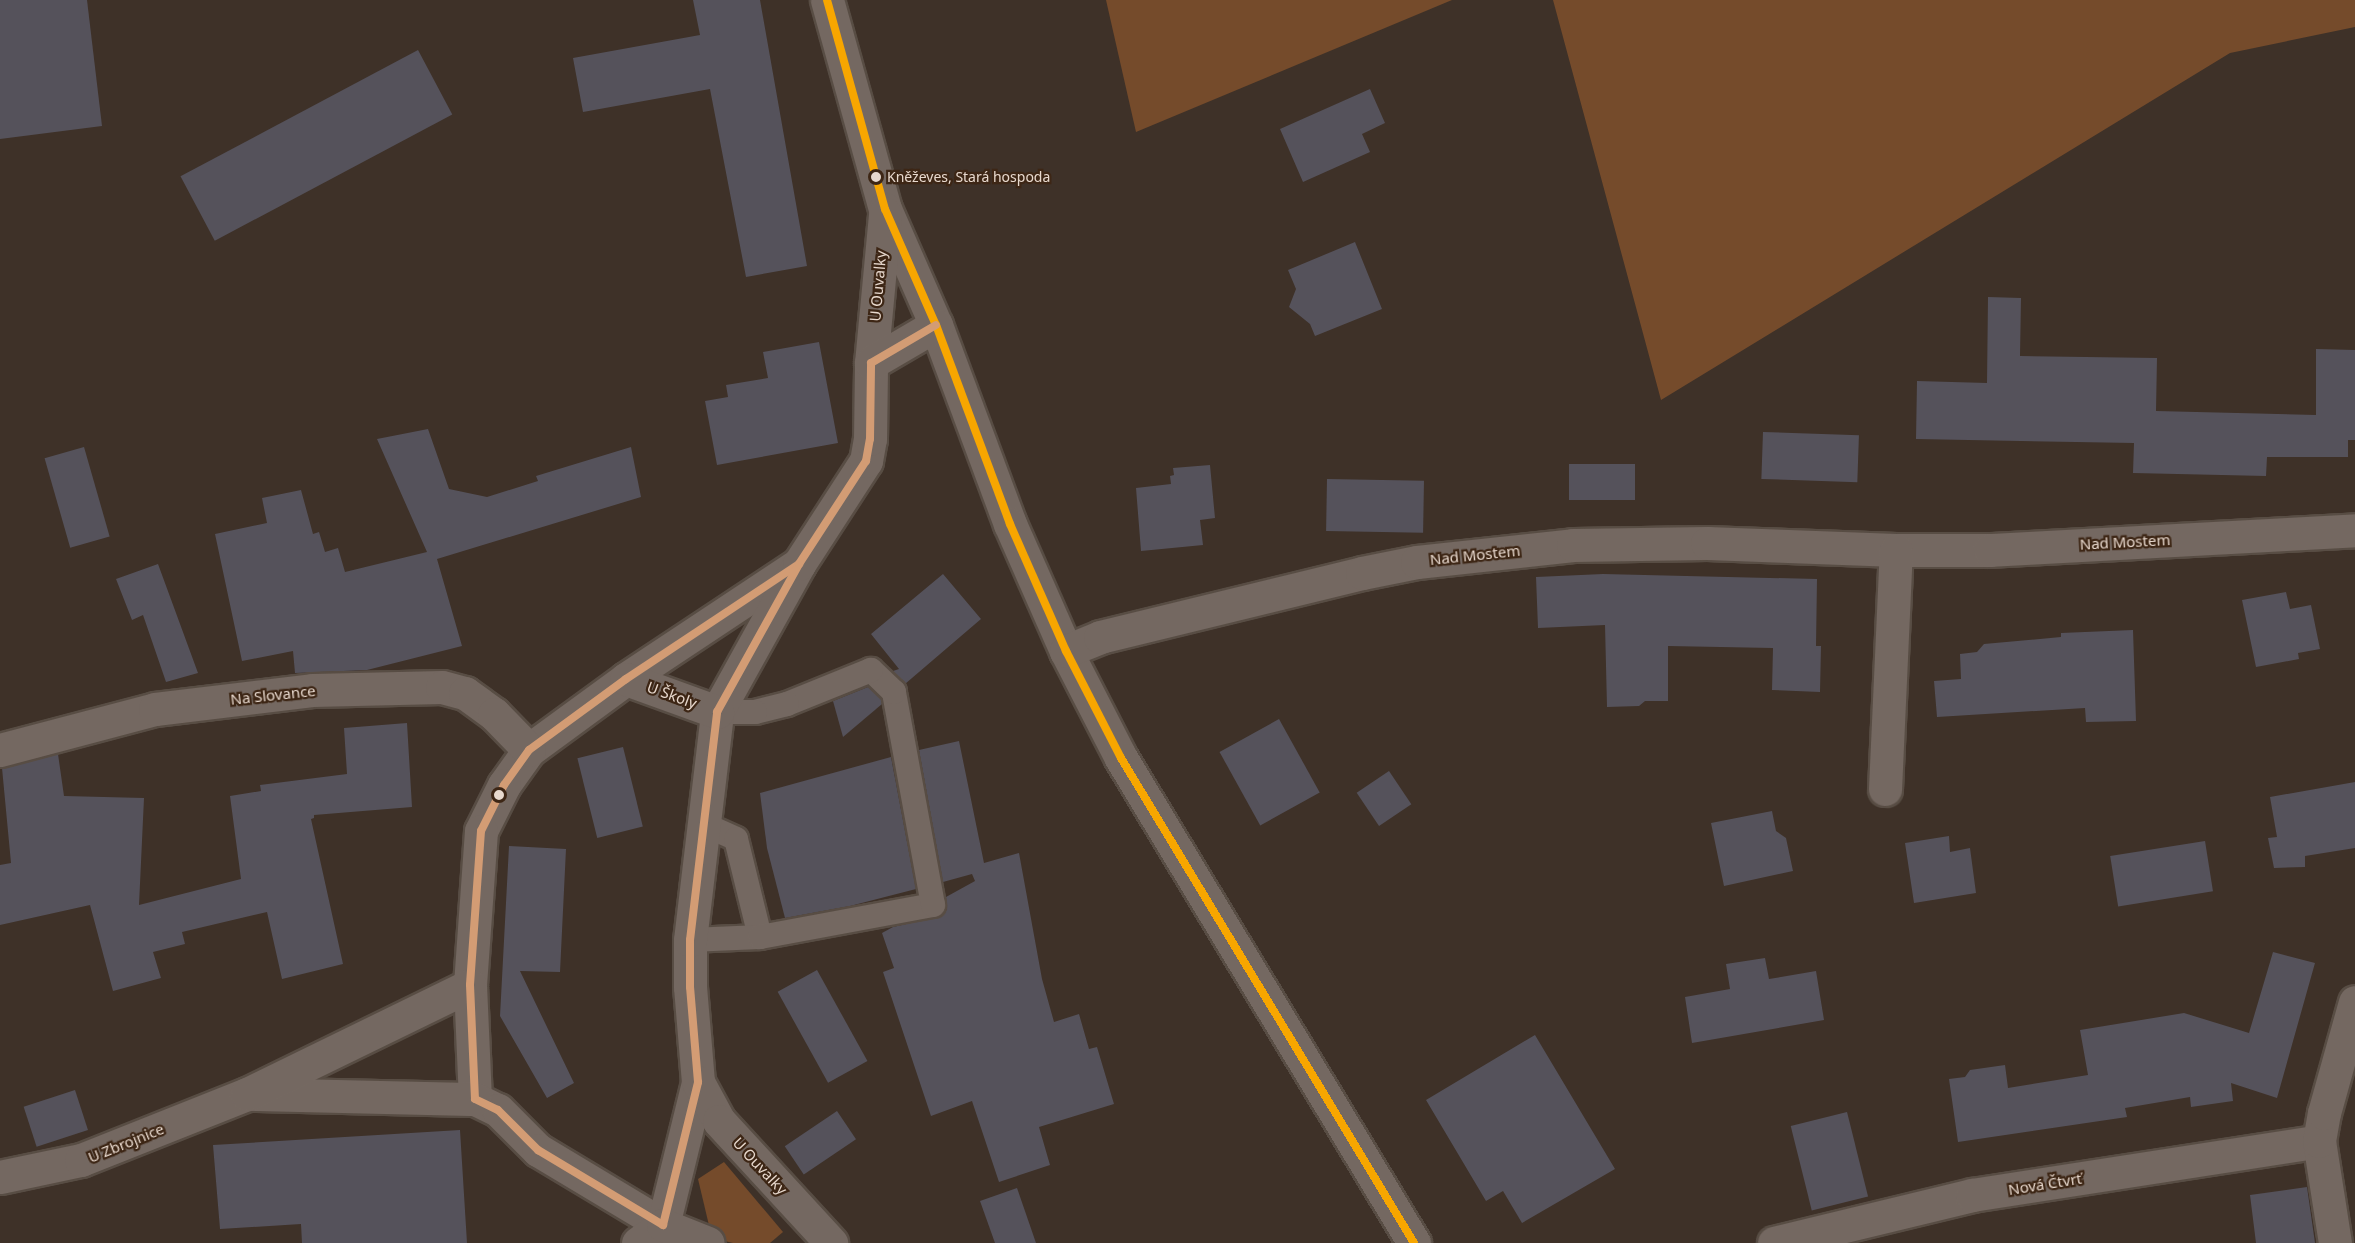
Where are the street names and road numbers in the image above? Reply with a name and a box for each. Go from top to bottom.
street label: U Ouvalky [866,250,890,322]
street label: Nad Mostem [2079,531,2171,553]
street label: Nad Mostem [1429,541,1521,569]
street label: U Školy [645,678,699,712]
street label: Na Slovance [230,682,316,708]
street label: U Zbrojnice [85,1120,167,1166]
street label: U Ouvalky [729,1134,791,1198]
street label: Nová Čtvrť [2007,1169,2083,1199]

